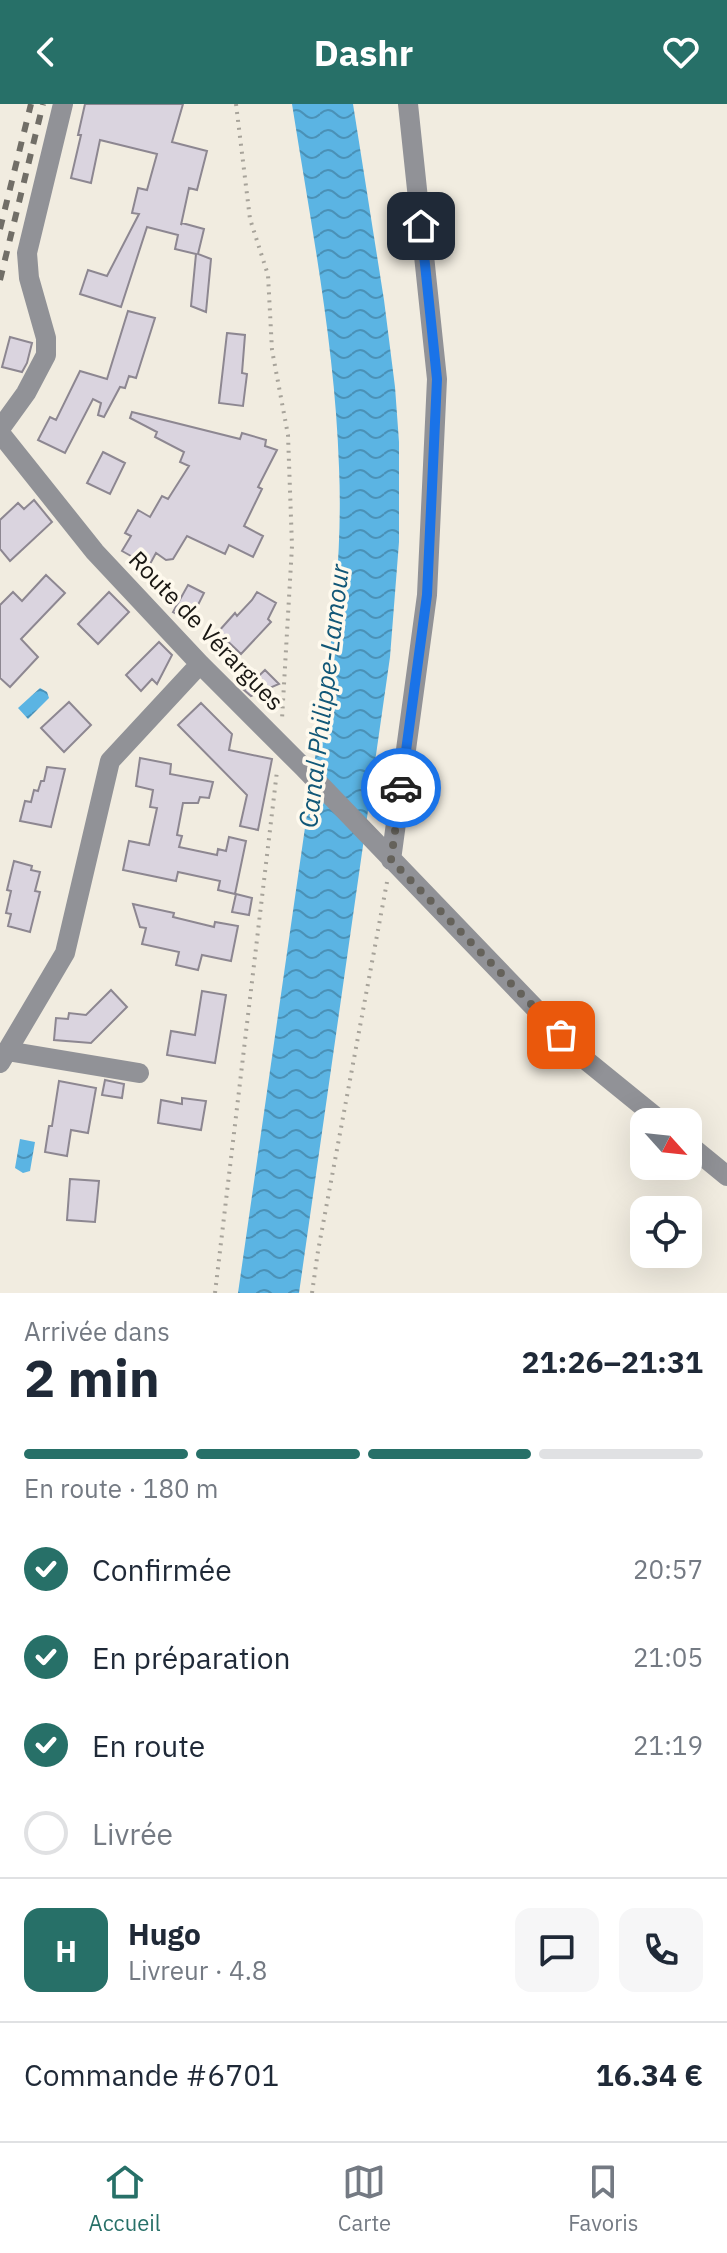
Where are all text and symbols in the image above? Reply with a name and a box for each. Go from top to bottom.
text: Dashr [314,29,413,76]
icon: back [24,30,68,74]
icon: heart [659,30,703,74]
pin [387,192,455,260]
icon: home [399,204,443,248]
street label: Route de Vérargues [122,544,291,717]
water label: Canal Philippe-Lamour [290,561,356,830]
courier [361,748,441,828]
icon: car [379,766,423,810]
pin [527,1001,595,1069]
icon: bag [539,1013,583,1057]
north arrow [630,1108,702,1180]
map controls [630,1108,702,1268]
button: locate [630,1196,702,1268]
text: Arrivée dans [24,1314,170,1348]
text: 21:26–21:31 [522,1342,703,1381]
text: 2 min [24,1344,160,1411]
text: En route · 180 m [24,1471,218,1505]
icon: check [24,1547,68,1591]
text: Confirmée [92,1550,232,1589]
text: 20:57 [633,1552,703,1586]
icon: check [24,1635,68,1679]
text: En préparation [92,1638,291,1677]
text: 21:05 [633,1640,703,1674]
icon: check [24,1723,68,1767]
text: En route [92,1726,205,1765]
text: 21:19 [633,1728,703,1762]
text: Livrée [92,1814,173,1853]
button: chat [515,1908,599,1992]
button: phone [619,1908,703,1992]
text: Hugo [128,1914,201,1953]
text: H [55,1931,77,1970]
text: Livreur · 4.8 [128,1953,267,1987]
text: Commande #6701 [24,2055,279,2094]
text: 16.34 € [596,2055,703,2094]
tab: Accueil [89,2160,161,2237]
tab: Carte [338,2160,391,2237]
tab: Favoris [568,2160,638,2237]

